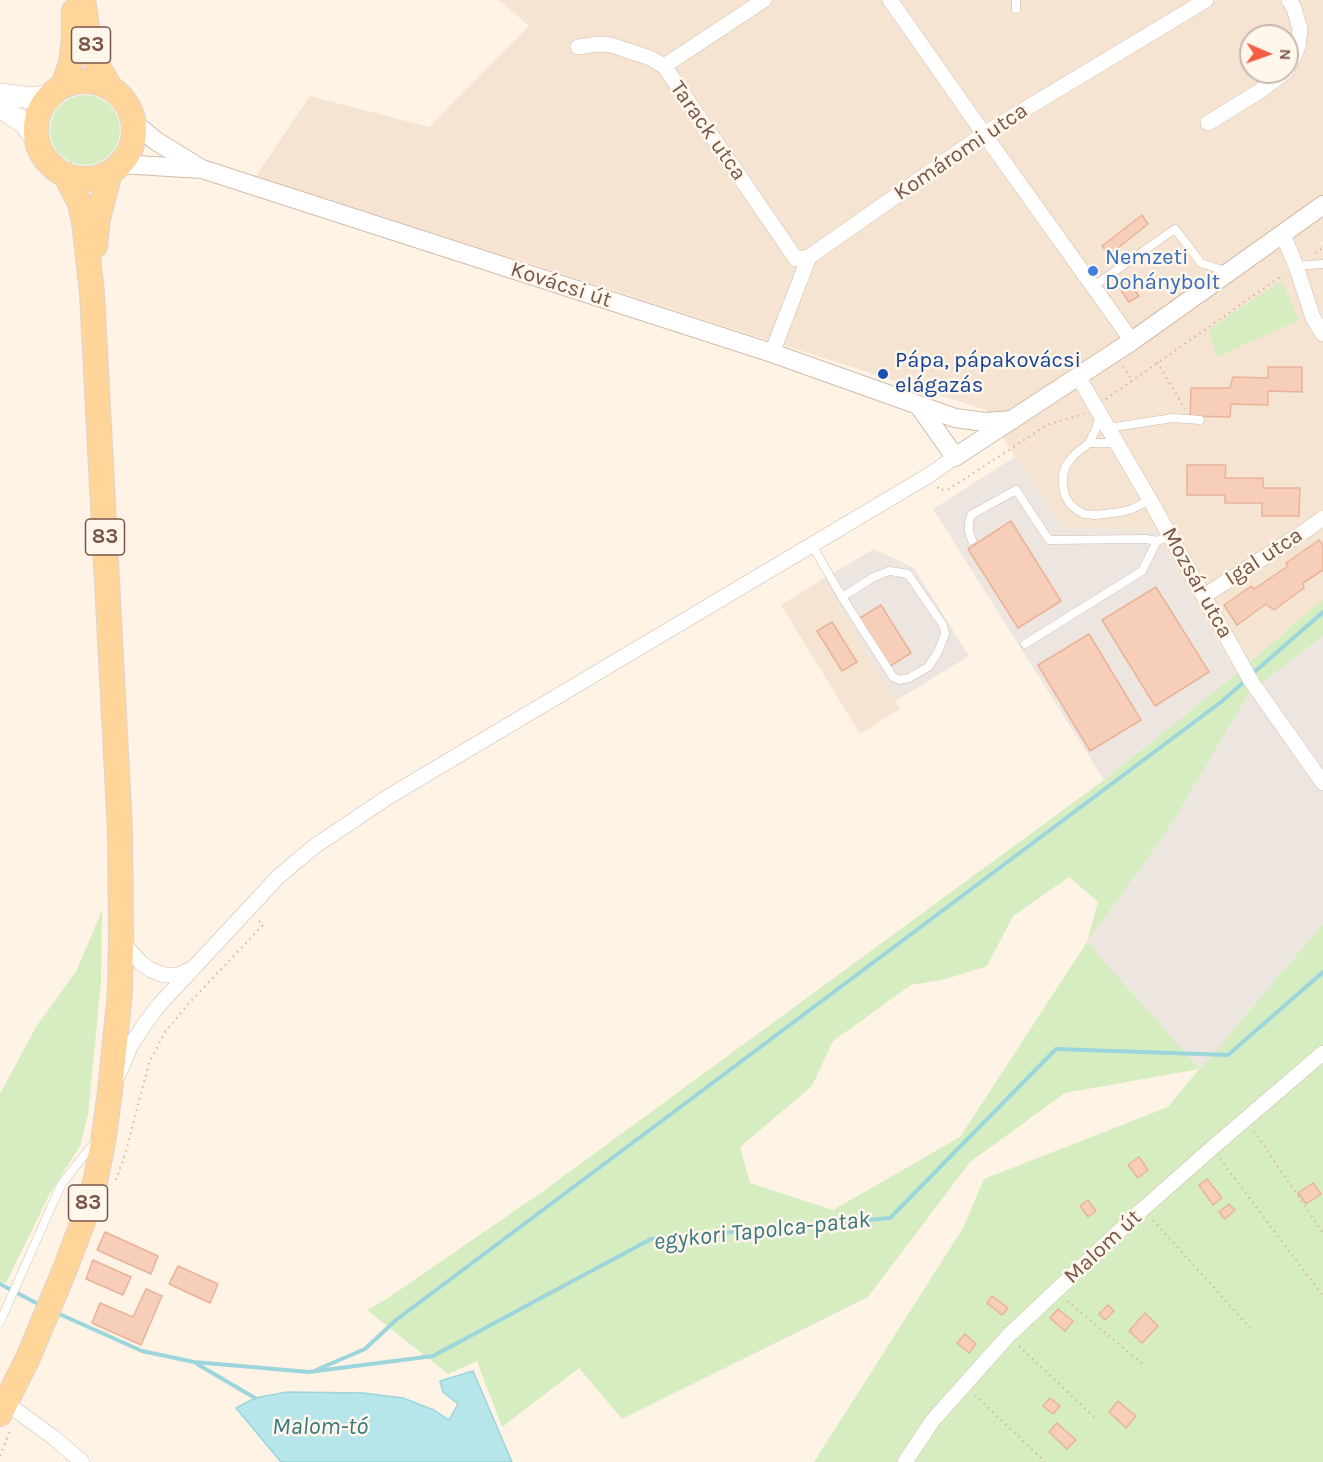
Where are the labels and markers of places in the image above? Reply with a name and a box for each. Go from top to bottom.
place label: Nemzeti Dohánybolt [1105,245,1220,296]
marker: Nemzeti Dohánybolt [1086,264,1100,278]
place label: Pápa, pápakovácsi elágazás [895,348,1081,400]
marker: Pápa, pápakovácsi elágazás [876,367,890,381]

